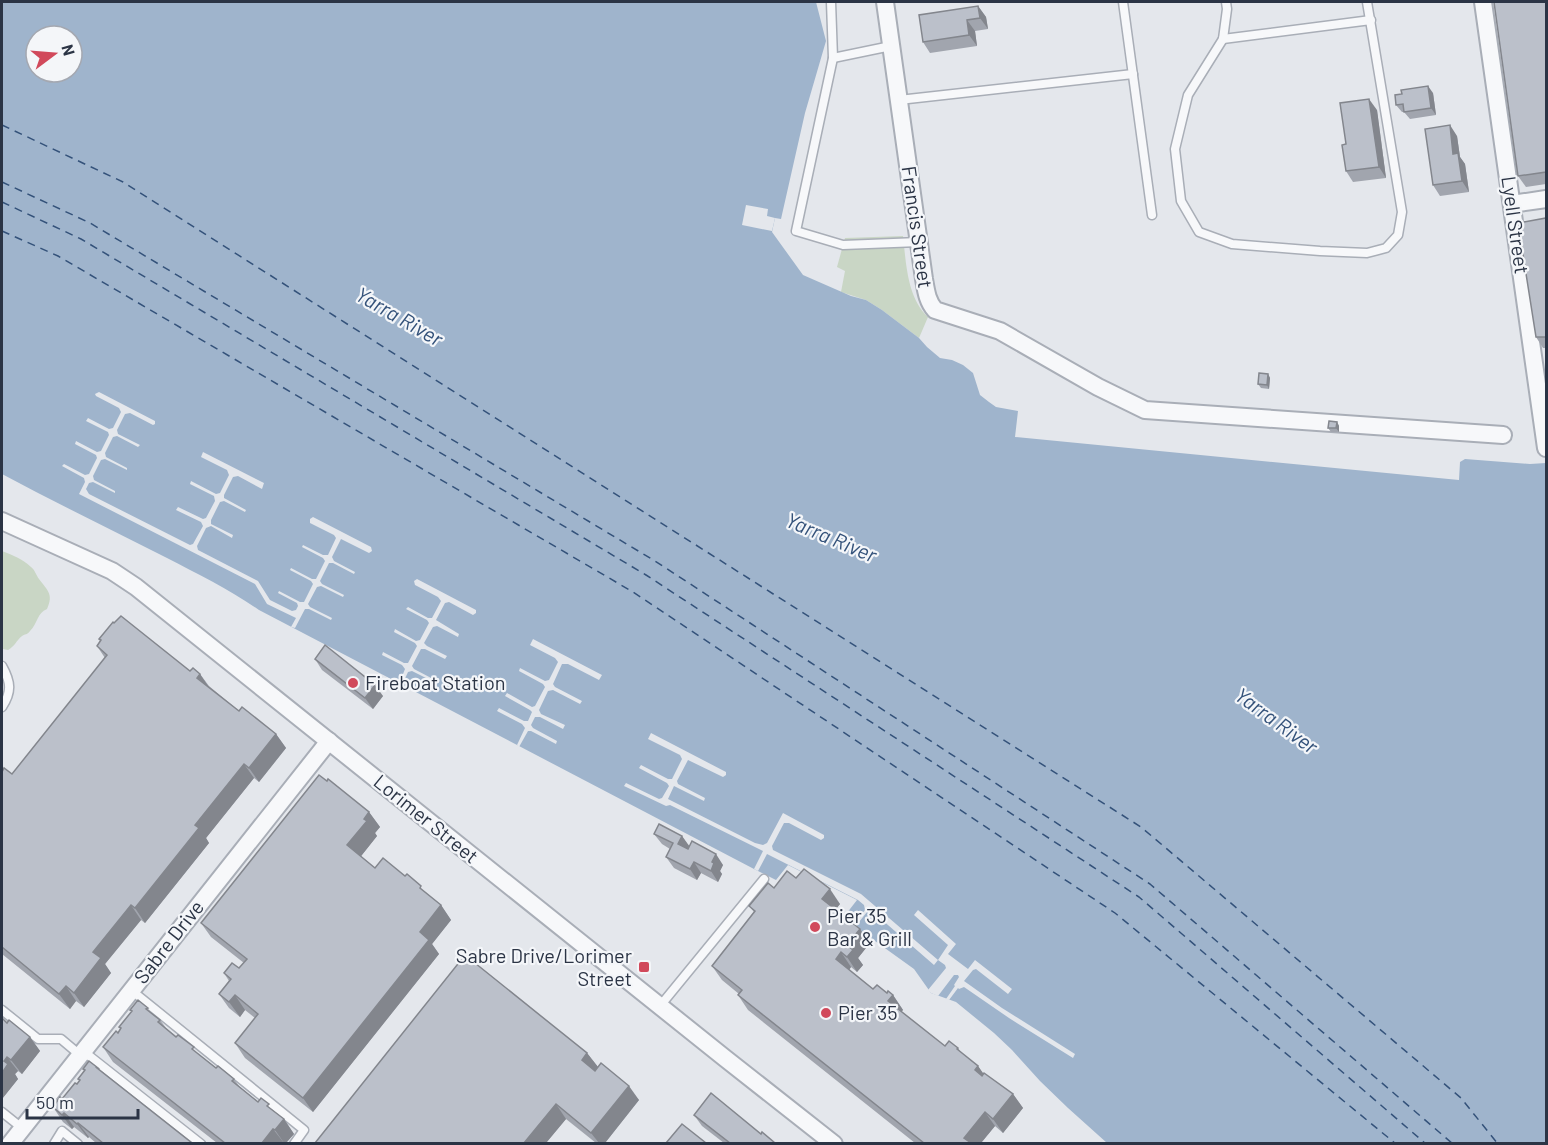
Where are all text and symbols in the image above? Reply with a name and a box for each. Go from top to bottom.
north arrow [24,24,84,84]
text: N [58,42,79,57]
street label: Francis Street [898,164,938,289]
street label: Lyell Street [1497,174,1535,275]
water label: Yarra River [352,281,448,351]
water label: Yarra River [782,506,881,567]
place label: Fireboat Station [365,670,506,694]
marker: Fireboat Station [346,676,360,690]
water label: Yarra River [1231,681,1324,759]
street label: Lorimer Street [369,769,484,868]
street label: Sabre Drive [128,895,208,988]
place label: Pier 35 Bar & Grill [827,903,912,950]
marker: Pier 35 Bar & Grill [808,920,822,934]
place label: Sabre Drive/Lorimer Street [456,943,632,990]
marker: Sabre Drive/Lorimer Street [637,960,651,974]
place label: Pier 35 [838,1000,897,1024]
marker: Pier 35 [819,1006,833,1020]
scale bar [27,1082,138,1120]
text: 50 m [36,1091,74,1113]

